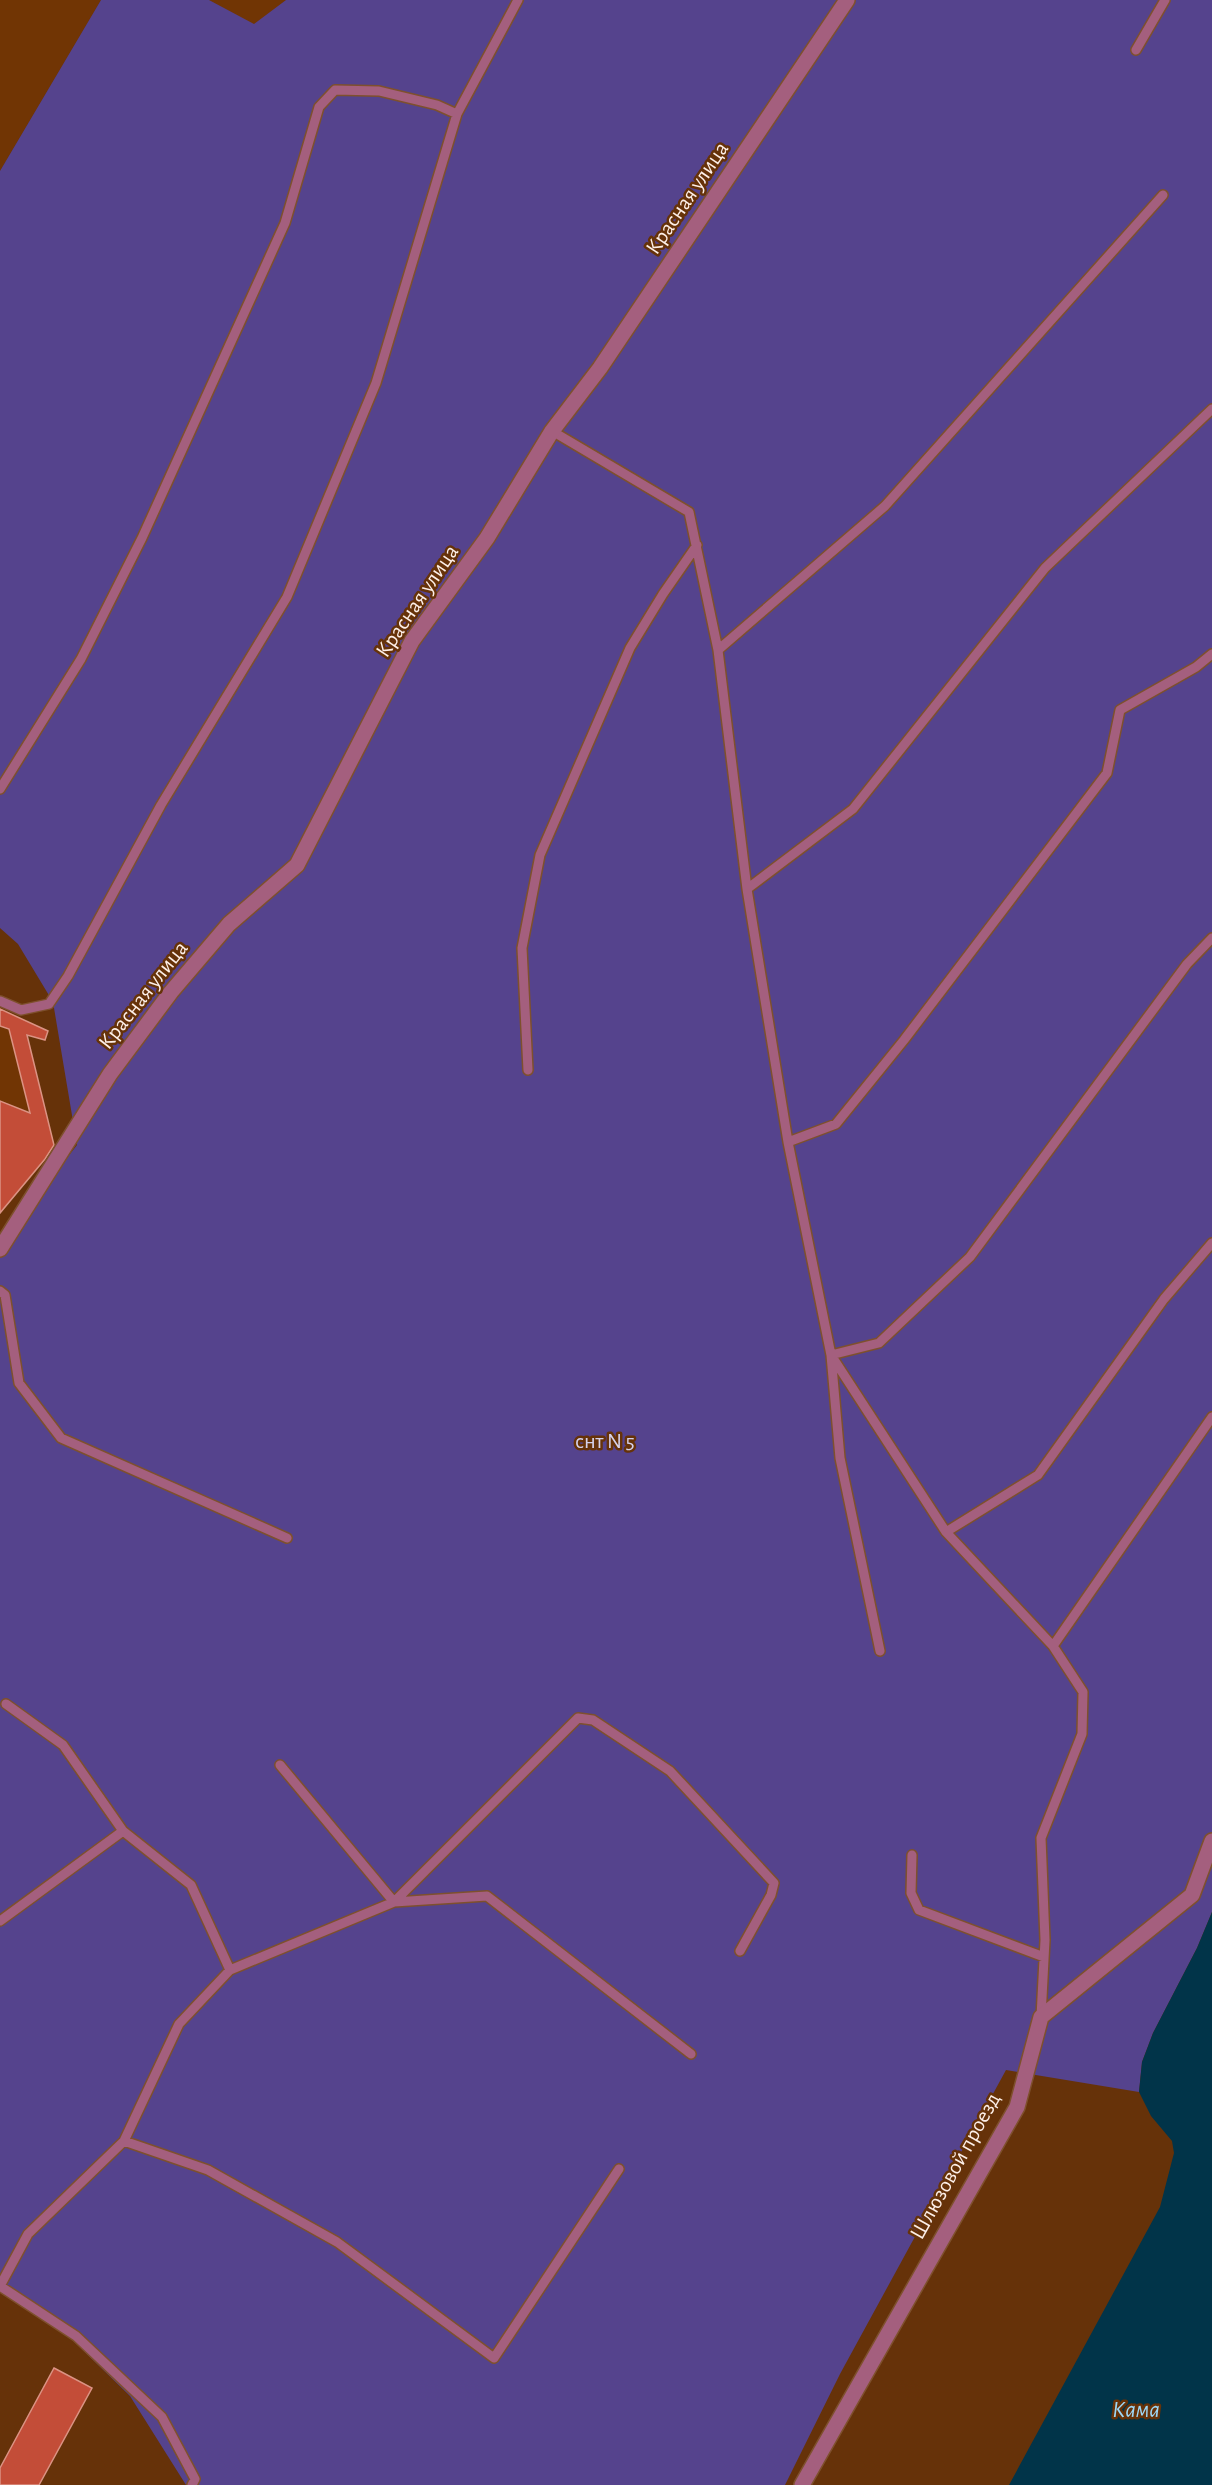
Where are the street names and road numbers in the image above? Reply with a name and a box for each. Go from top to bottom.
street label: Красная улица [641,138,733,258]
street label: Красная улица [371,541,463,661]
street label: Красная улица [94,937,192,1053]
street label: Шлюзовой проезд [906,2089,1004,2243]

